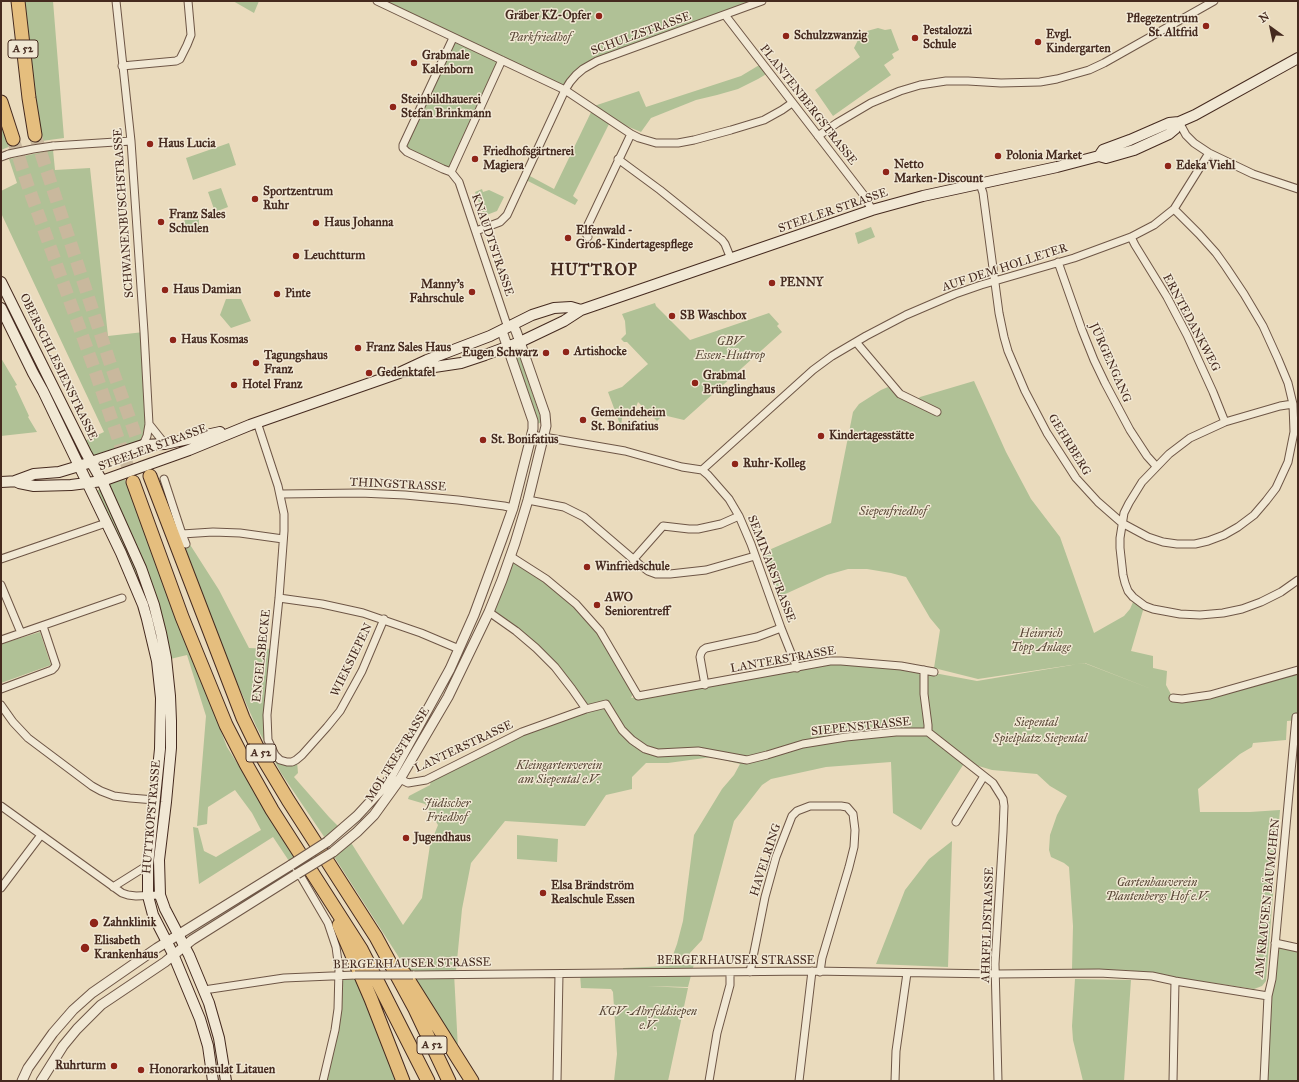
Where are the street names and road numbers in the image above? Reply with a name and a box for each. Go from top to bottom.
street label: SCHULZSTRASSE [589,9,693,59]
road number: A 52 [8,40,38,58]
street label: PLANTENBERGSTRASSE [757,42,859,168]
street label: SCHWANENBUSCHSTRASSE [111,128,137,298]
street label: STEELER STRASSE [776,185,890,237]
street label: KNAUDTSTRASSE [468,192,516,298]
street label: AUF DEM HOLLETER [940,241,1070,295]
street label: ERNTEDANKWEG [1159,272,1223,374]
street label: OBERSCHLESIENSTRASSE [16,291,100,443]
street label: JÜRGENGANG [1086,321,1134,405]
street label: GEHRBERG [1044,412,1094,478]
street label: STEELER STRASSE [97,422,209,474]
street label: THINGSTRASSE [349,475,447,495]
street label: SEMINARSTRASSE [744,513,798,625]
street label: ENGELSBECKE [250,609,274,703]
street label: WIEKSIEPEN [328,621,376,699]
street label: LANTERSTRASSE [729,644,837,676]
street label: MOLTKESTRASSE [363,705,433,805]
street label: SIEPENSTRASSE [810,715,912,739]
street label: LANTERSTRASSE [413,718,515,776]
road number: A 52 [246,744,276,762]
street label: HUTTROPSTRASSE [140,759,164,875]
street label: AM KRAUSEN BÄUMCHEN [1252,818,1284,978]
street label: HAVELRING [747,822,785,898]
street label: AHRFELDSTRASSE [979,867,997,983]
street label: BERGERHAUSER STRASSE [657,954,815,968]
street label: BERGERHAUSER STRASSE [333,955,491,973]
road number: A 52 [417,1036,447,1054]

